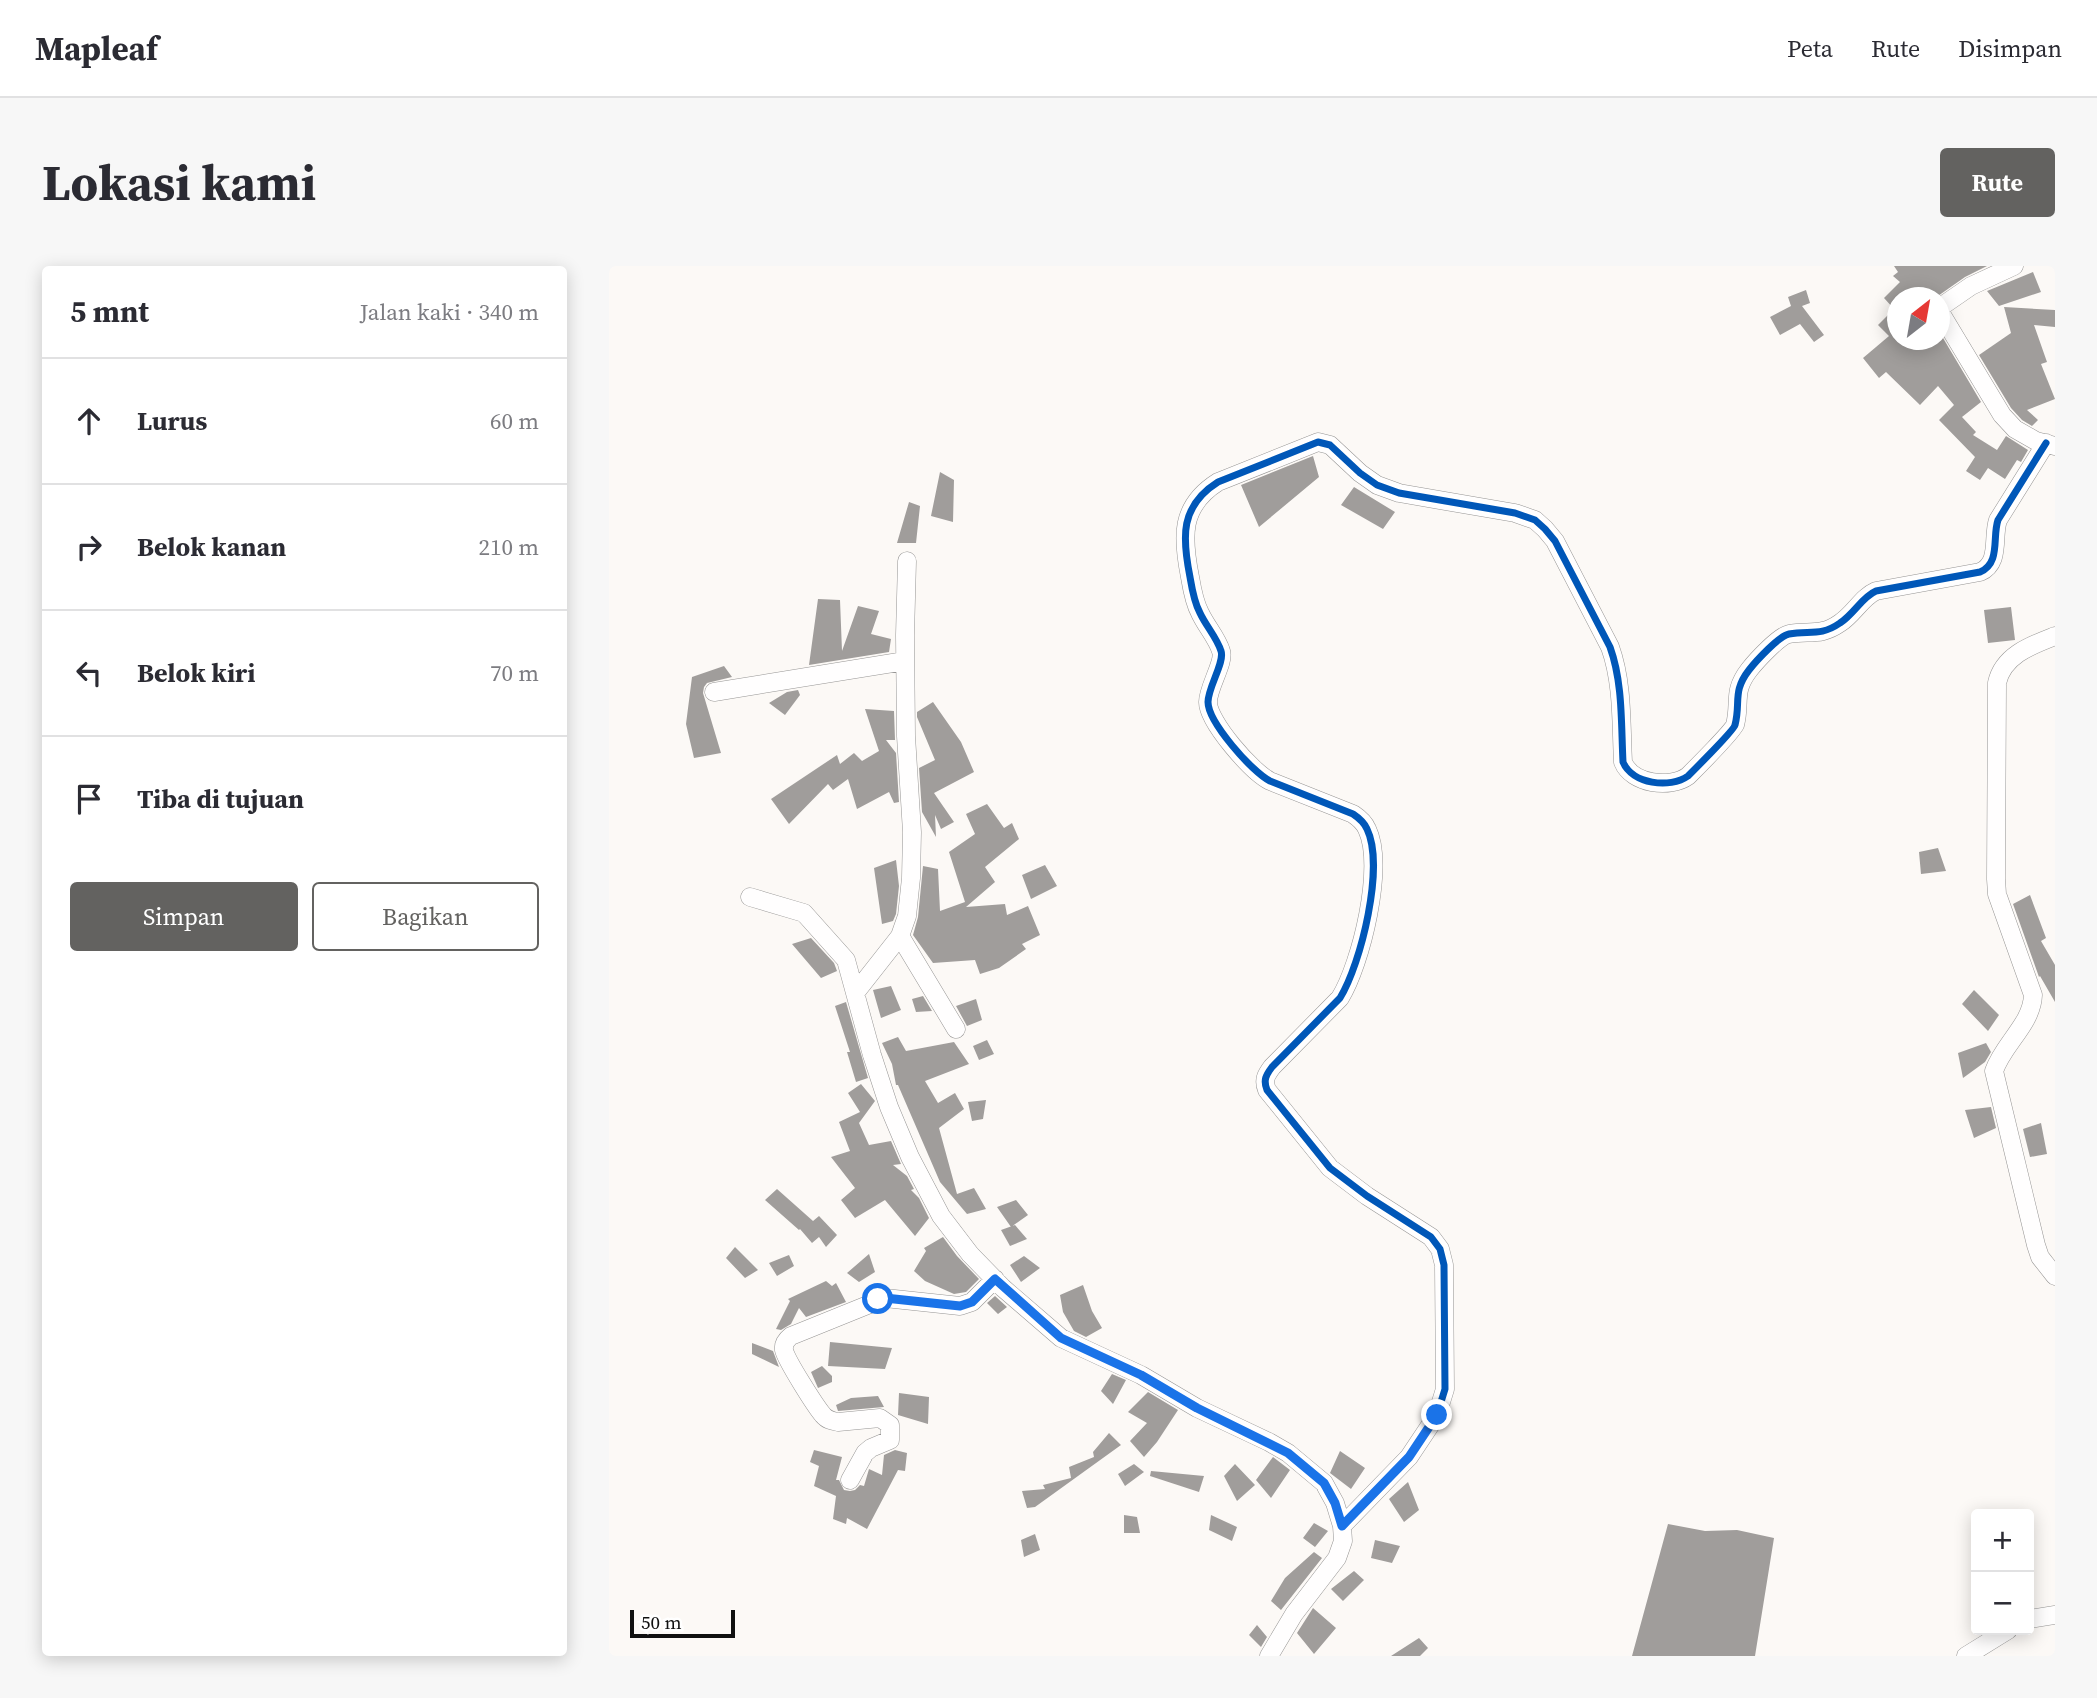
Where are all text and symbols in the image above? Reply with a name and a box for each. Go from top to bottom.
text: Mapleaf [35,26,158,71]
text: Peta [1787,32,1833,65]
text: Rute [1871,32,1920,65]
text: Disimpan [1958,32,2062,65]
button: Rute [1940,148,2055,217]
text: Lokasi kami [42,149,316,216]
north arrow [1887,287,1950,350]
text: 5 mnt [70,291,149,332]
text: Jalan kaki · 340 m [360,296,539,328]
icon: ahead [70,402,108,440]
text: Lurus [137,403,207,439]
text: 60 m [490,405,539,437]
icon: right [70,528,108,566]
text: Belok kanan [137,529,286,565]
text: 210 m [478,531,539,563]
icon: left [70,654,108,692]
text: Belok kiri [137,655,255,691]
text: 70 m [490,657,539,689]
icon: arrive [70,780,108,818]
text: Tiba di tujuan [137,781,304,817]
button: Simpan [70,882,298,951]
button: Bagikan [312,882,539,951]
route start [862,1283,893,1314]
route end [1421,1399,1452,1430]
map controls [1971,1509,2034,1635]
button: + [1971,1509,2034,1572]
button: − [1971,1572,2034,1635]
scale bar [630,1607,735,1639]
text: 50 m [641,1609,682,1635]

